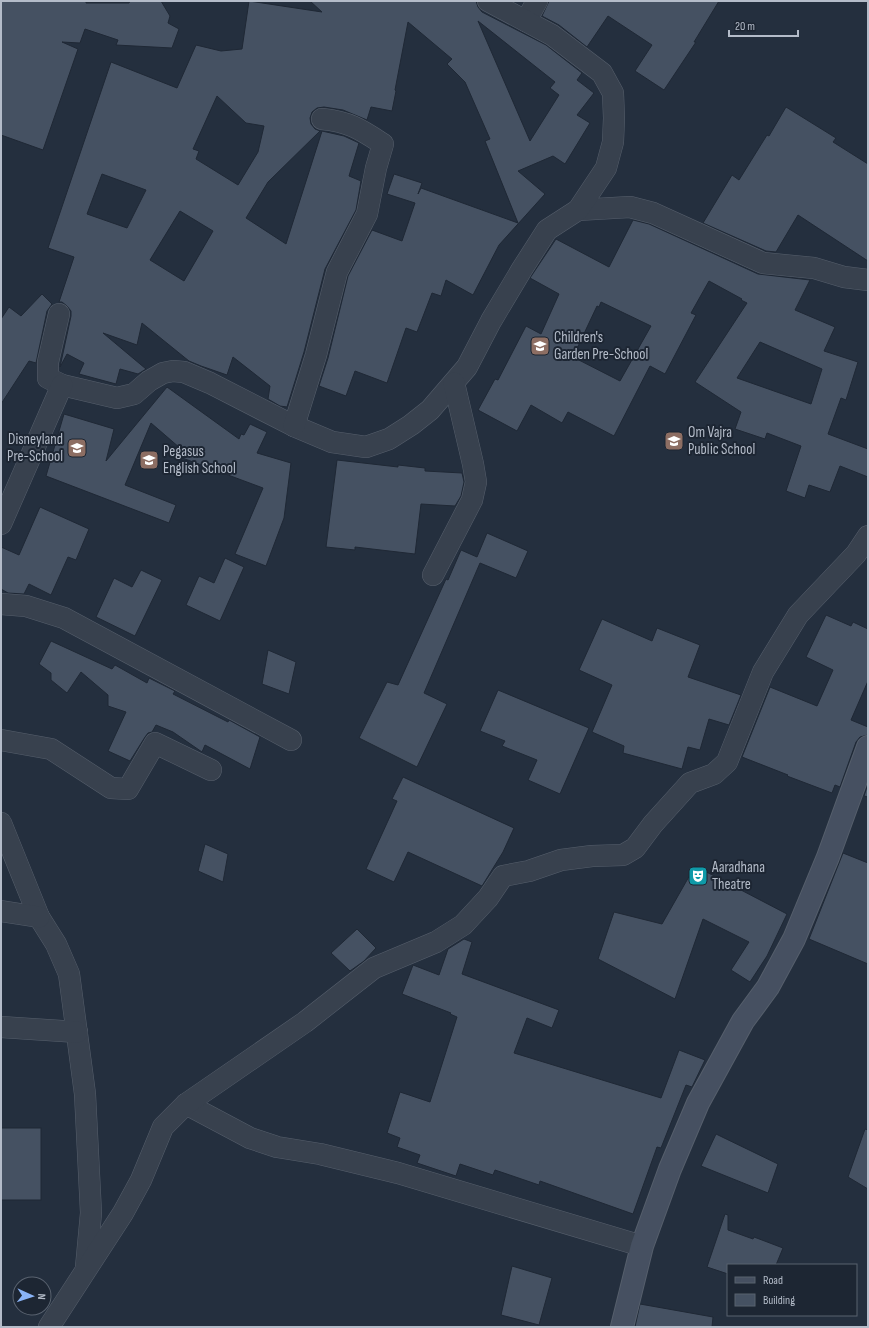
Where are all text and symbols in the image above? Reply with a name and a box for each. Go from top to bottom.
scale bar [729,12,798,38]
text: 20 m [735,19,755,34]
place label: Children's Garden Pre-School [554,328,648,364]
school or university icon: Children's Garden Pre-School [529,335,551,357]
place label: Om Vajra Public School [688,423,755,459]
place label: Disneyland Pre-School [7,430,63,466]
school or university icon: Om Vajra Public School [663,430,685,452]
school or university icon: Disneyland Pre-School [66,437,88,459]
place label: Pegasus English School [163,442,236,478]
school or university icon: Pegasus English School [138,449,160,471]
place label: Aaradhana Theatre [711,858,765,894]
theatre icon: Aaradhana Theatre [687,865,709,887]
legend [727,1264,857,1316]
text: Road [763,1273,783,1288]
north arrow [12,1276,52,1316]
text: N [35,1293,48,1300]
text: Building [763,1293,795,1308]

